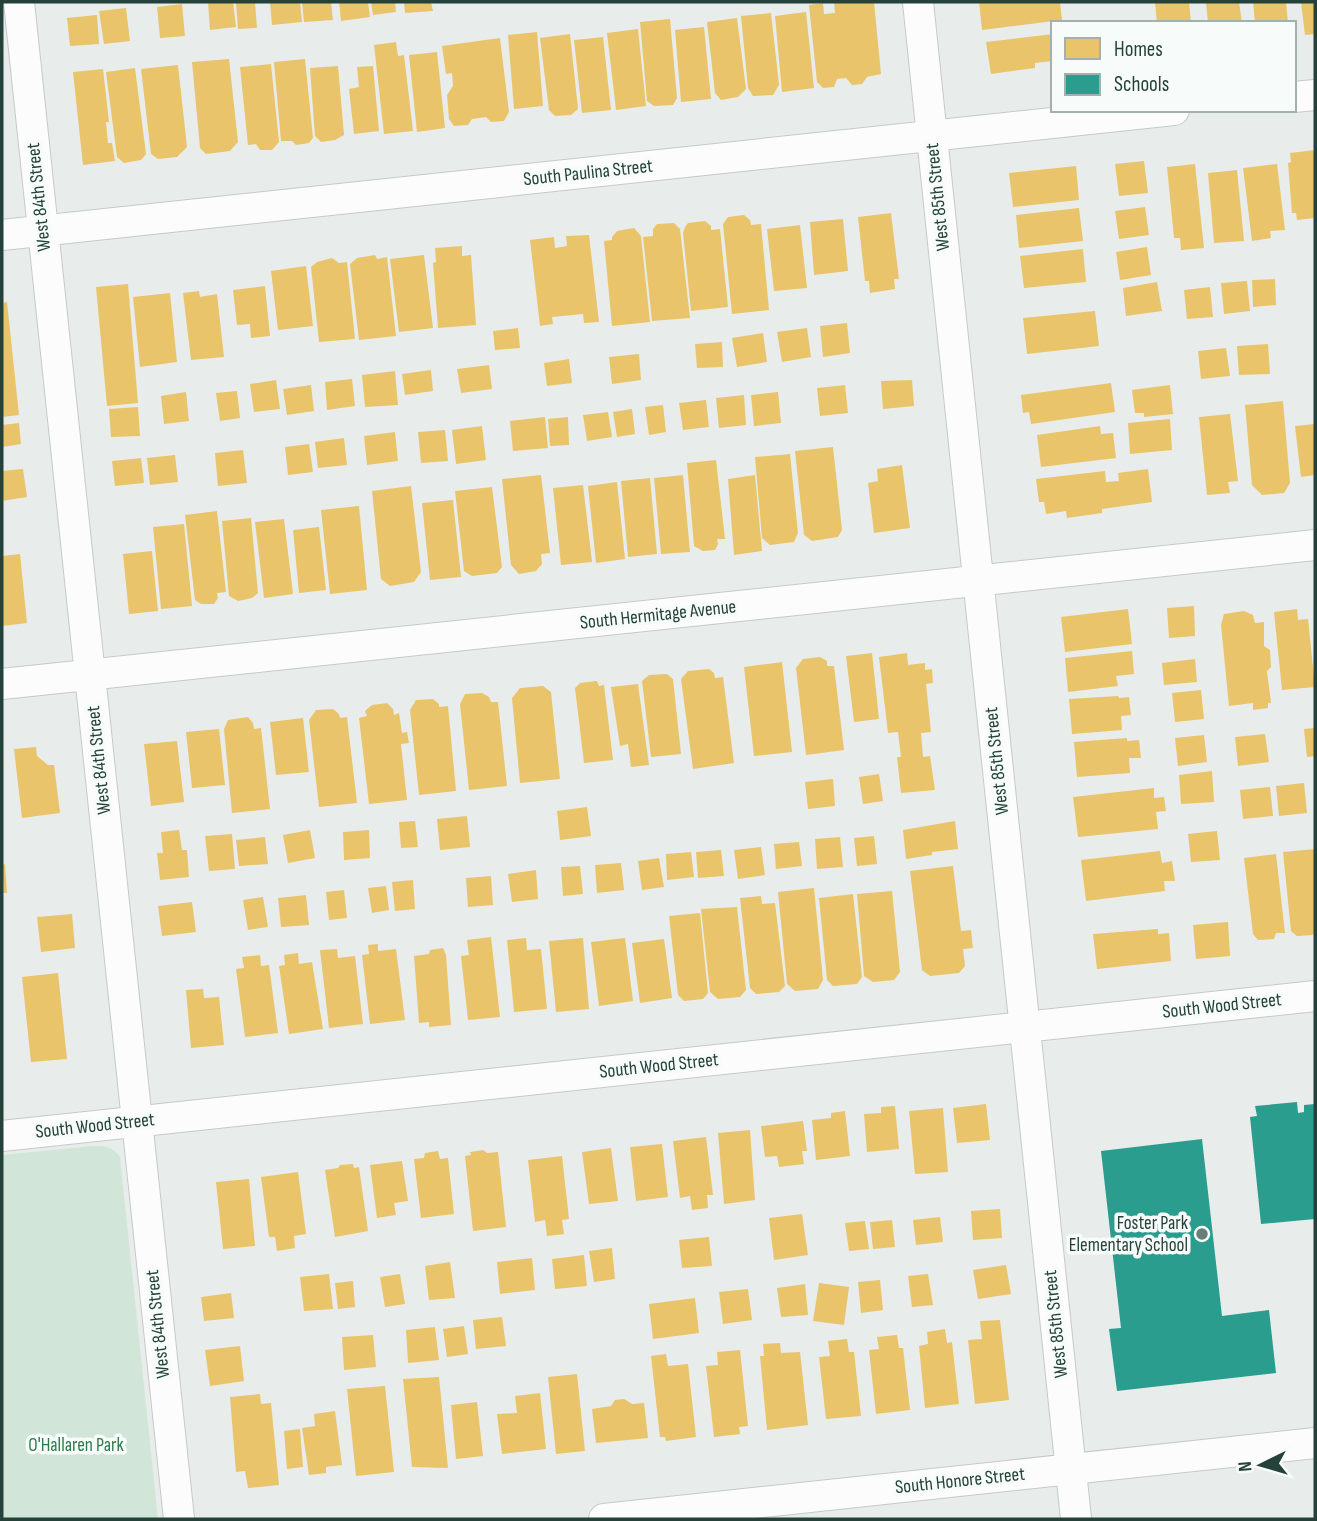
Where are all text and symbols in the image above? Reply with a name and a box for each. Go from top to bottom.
legend [1051,21,1296,112]
text: Homes [1114,37,1163,62]
text: Schools [1114,72,1169,97]
street label: West 84th Street [22,141,56,252]
street label: West 85th Street [921,142,955,252]
street label: South Paulina Street [522,155,654,191]
street label: South Hermitage Avenue [579,595,737,635]
street label: West 84th Street [82,704,116,815]
street label: West 85th Street [980,706,1014,816]
street label: South Wood Street [1161,988,1283,1024]
street label: South Wood Street [598,1048,720,1084]
street label: South Wood Street [34,1108,156,1144]
place label: Foster Park Elementary School [1069,1212,1189,1257]
marker: Foster Park Elementary School [1194,1226,1210,1242]
street label: West 84th Street [141,1268,175,1379]
street label: West 85th Street [1039,1269,1073,1379]
north arrow [1226,1430,1296,1500]
park label: O'Hallaren Park [28,1434,124,1457]
text: N [1234,1460,1257,1472]
street label: South Honore Street [894,1463,1026,1499]

